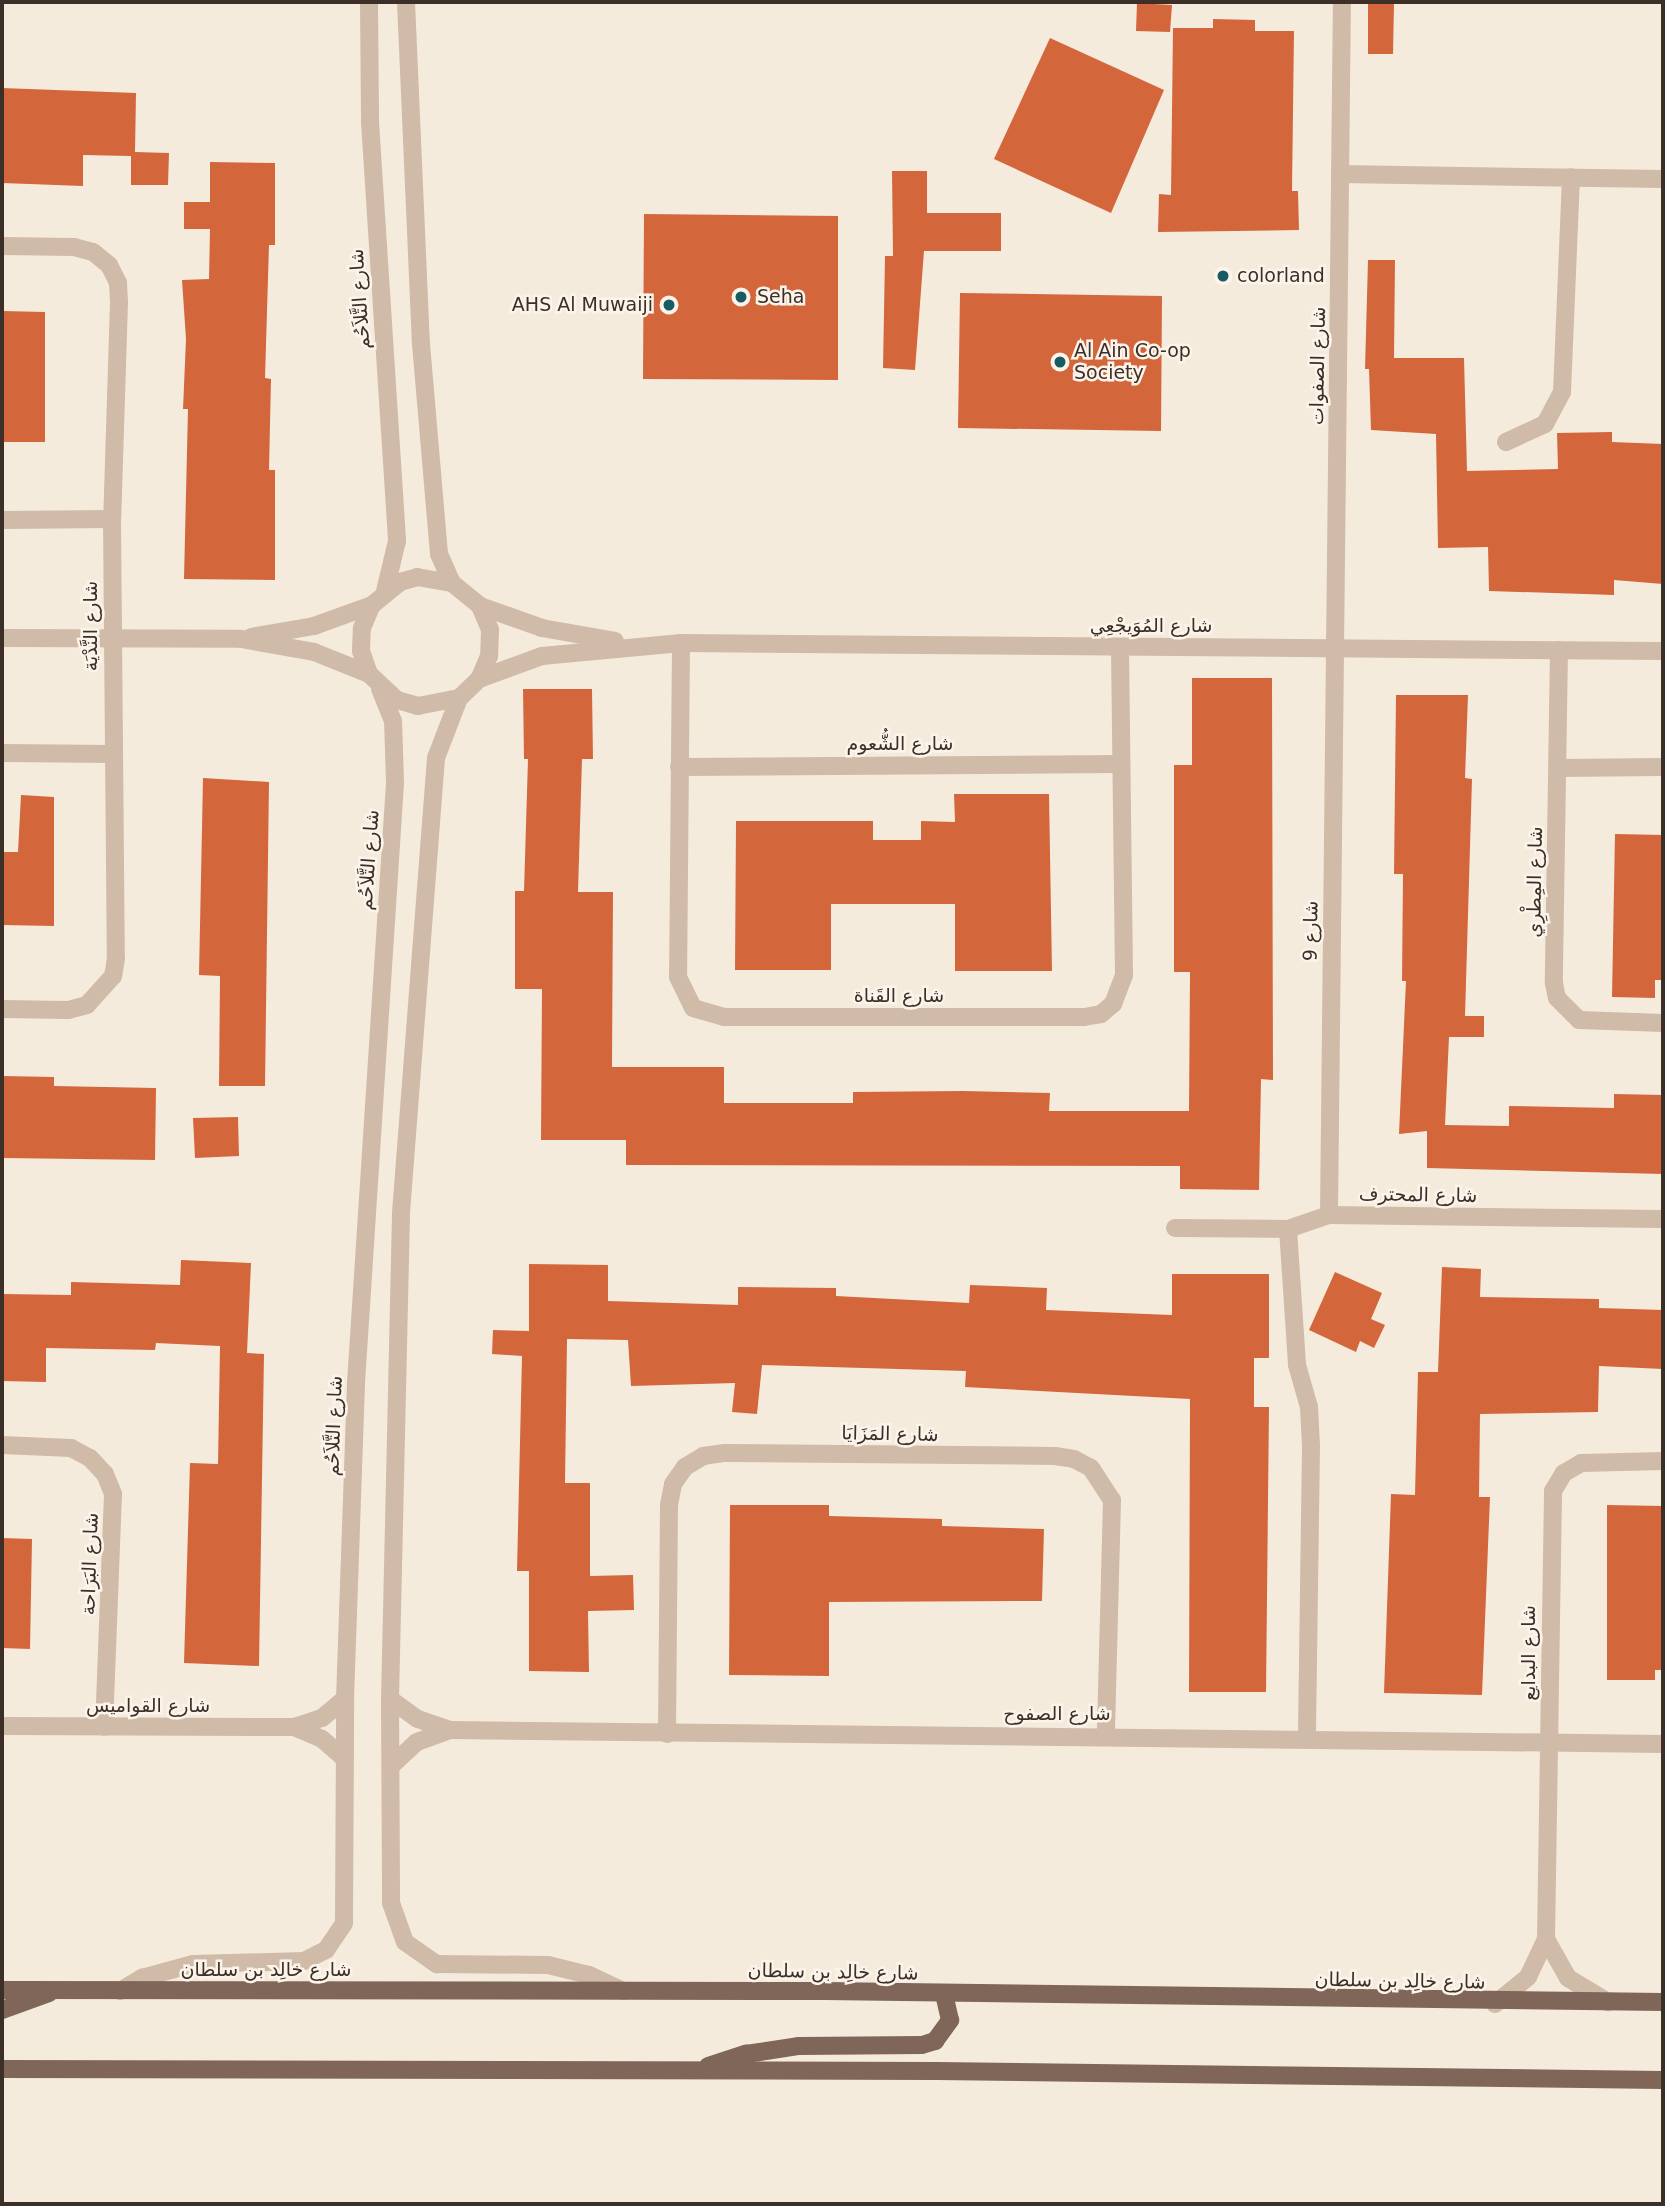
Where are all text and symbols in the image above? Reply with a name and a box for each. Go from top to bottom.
street label: شارع التَّلاَحُم [345,248,375,350]
place label: colorland [1237,265,1325,287]
marker: colorland [1215,268,1231,284]
place label: Seha [757,286,804,308]
marker: Seha [731,287,751,307]
place label: AHS Al Muwaiji [512,294,653,316]
marker: AHS Al Muwaiji [659,295,679,315]
street label: شارع الصفوات [1306,307,1330,425]
place label: Al Ain Co-op Society [1074,340,1191,384]
marker: Al Ain Co-op Society [1052,354,1068,370]
street label: شارع النَّدْيَة [80,581,102,671]
street label: شارع المُوَيجْعِي [1090,615,1212,637]
street label: شارع الشُّعوم [846,733,954,755]
street label: شارع التَّلاَحُم [354,809,384,911]
street label: شارع المِطْرِي [1523,826,1547,938]
street label: شارع 9 [1299,901,1323,961]
street label: شارع القَناة [854,985,944,1007]
street label: شارع المحترف [1359,1183,1477,1207]
street label: شارع التَّلاَحُم [321,1375,347,1477]
street label: شارع المَزَايَا [841,1422,939,1446]
street label: شارع البَرَاحة [77,1512,103,1616]
street label: شارع البدايع [1518,1605,1540,1701]
street label: شارع القواميس [86,1695,210,1717]
street label: شارع الصفوح [1003,1703,1111,1725]
street label: شارع خالِد بن سلطان [181,1959,351,1981]
street label: شارع خالِد بن سلطان [747,1959,919,1985]
street label: شارع خالِد بن سلطان [1314,1968,1486,1994]

